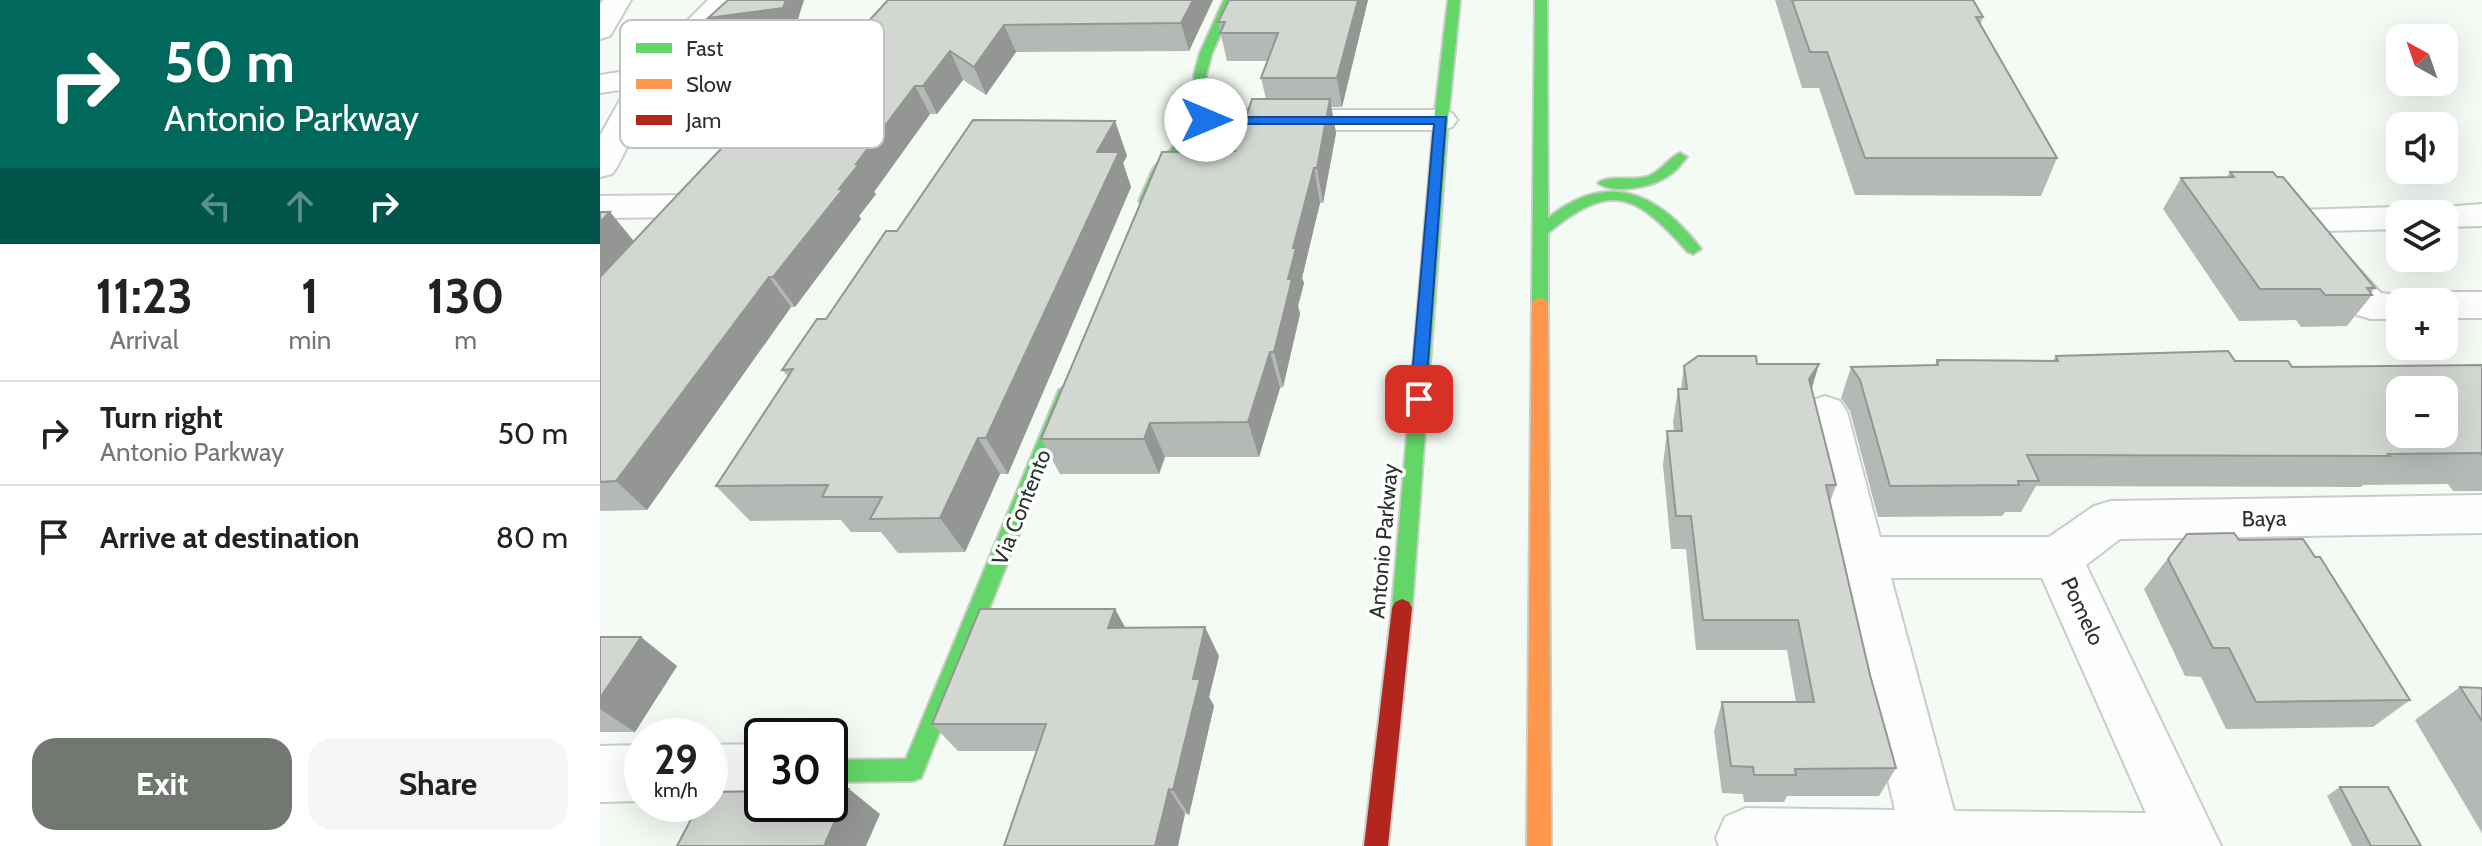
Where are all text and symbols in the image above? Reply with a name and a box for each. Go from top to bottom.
legend [620,20,884,148]
north arrow [2386,24,2458,96]
map controls [2386,24,2458,448]
text: 50 m [164,28,295,96]
icon: right [32,32,136,136]
text: Fast [686,35,724,62]
text: Slow [686,71,732,98]
position arrow [1164,78,1248,162]
text: Antonio Parkway [164,96,419,140]
text: Jam [685,107,721,134]
button: sound [2386,112,2458,184]
icon: left [194,184,238,228]
icon: ahead [278,184,322,228]
icon: right [362,184,406,228]
button: layers [2386,200,2458,272]
text: 11:23 [96,267,193,325]
text: 1 [301,267,319,325]
text: 130 [427,267,504,325]
button: + [2386,288,2458,360]
text: Arrival [110,324,179,356]
text: min [289,324,331,356]
text: m [454,324,477,356]
pin [1385,365,1453,433]
button: − [2386,376,2458,448]
icon: arrive [1397,377,1441,421]
text: Turn right [100,399,223,436]
icon: right [32,411,76,455]
text: 50 m [498,415,568,452]
text: Antonio Parkway [100,436,284,468]
street label: Via Contento [986,445,1057,569]
street label: Antonio Parkway [1363,462,1404,620]
street label: Baya [2241,505,2287,532]
icon: arrive [32,515,76,559]
text: Arrive at destination [100,519,360,556]
text: 80 m [496,519,568,556]
street label: Pomelo [2055,573,2110,650]
speed limit sign: 30 [744,718,848,822]
text: 29 [654,735,698,784]
button: Exit [32,738,292,830]
button: Share [308,738,568,830]
text: km/h [654,778,698,802]

